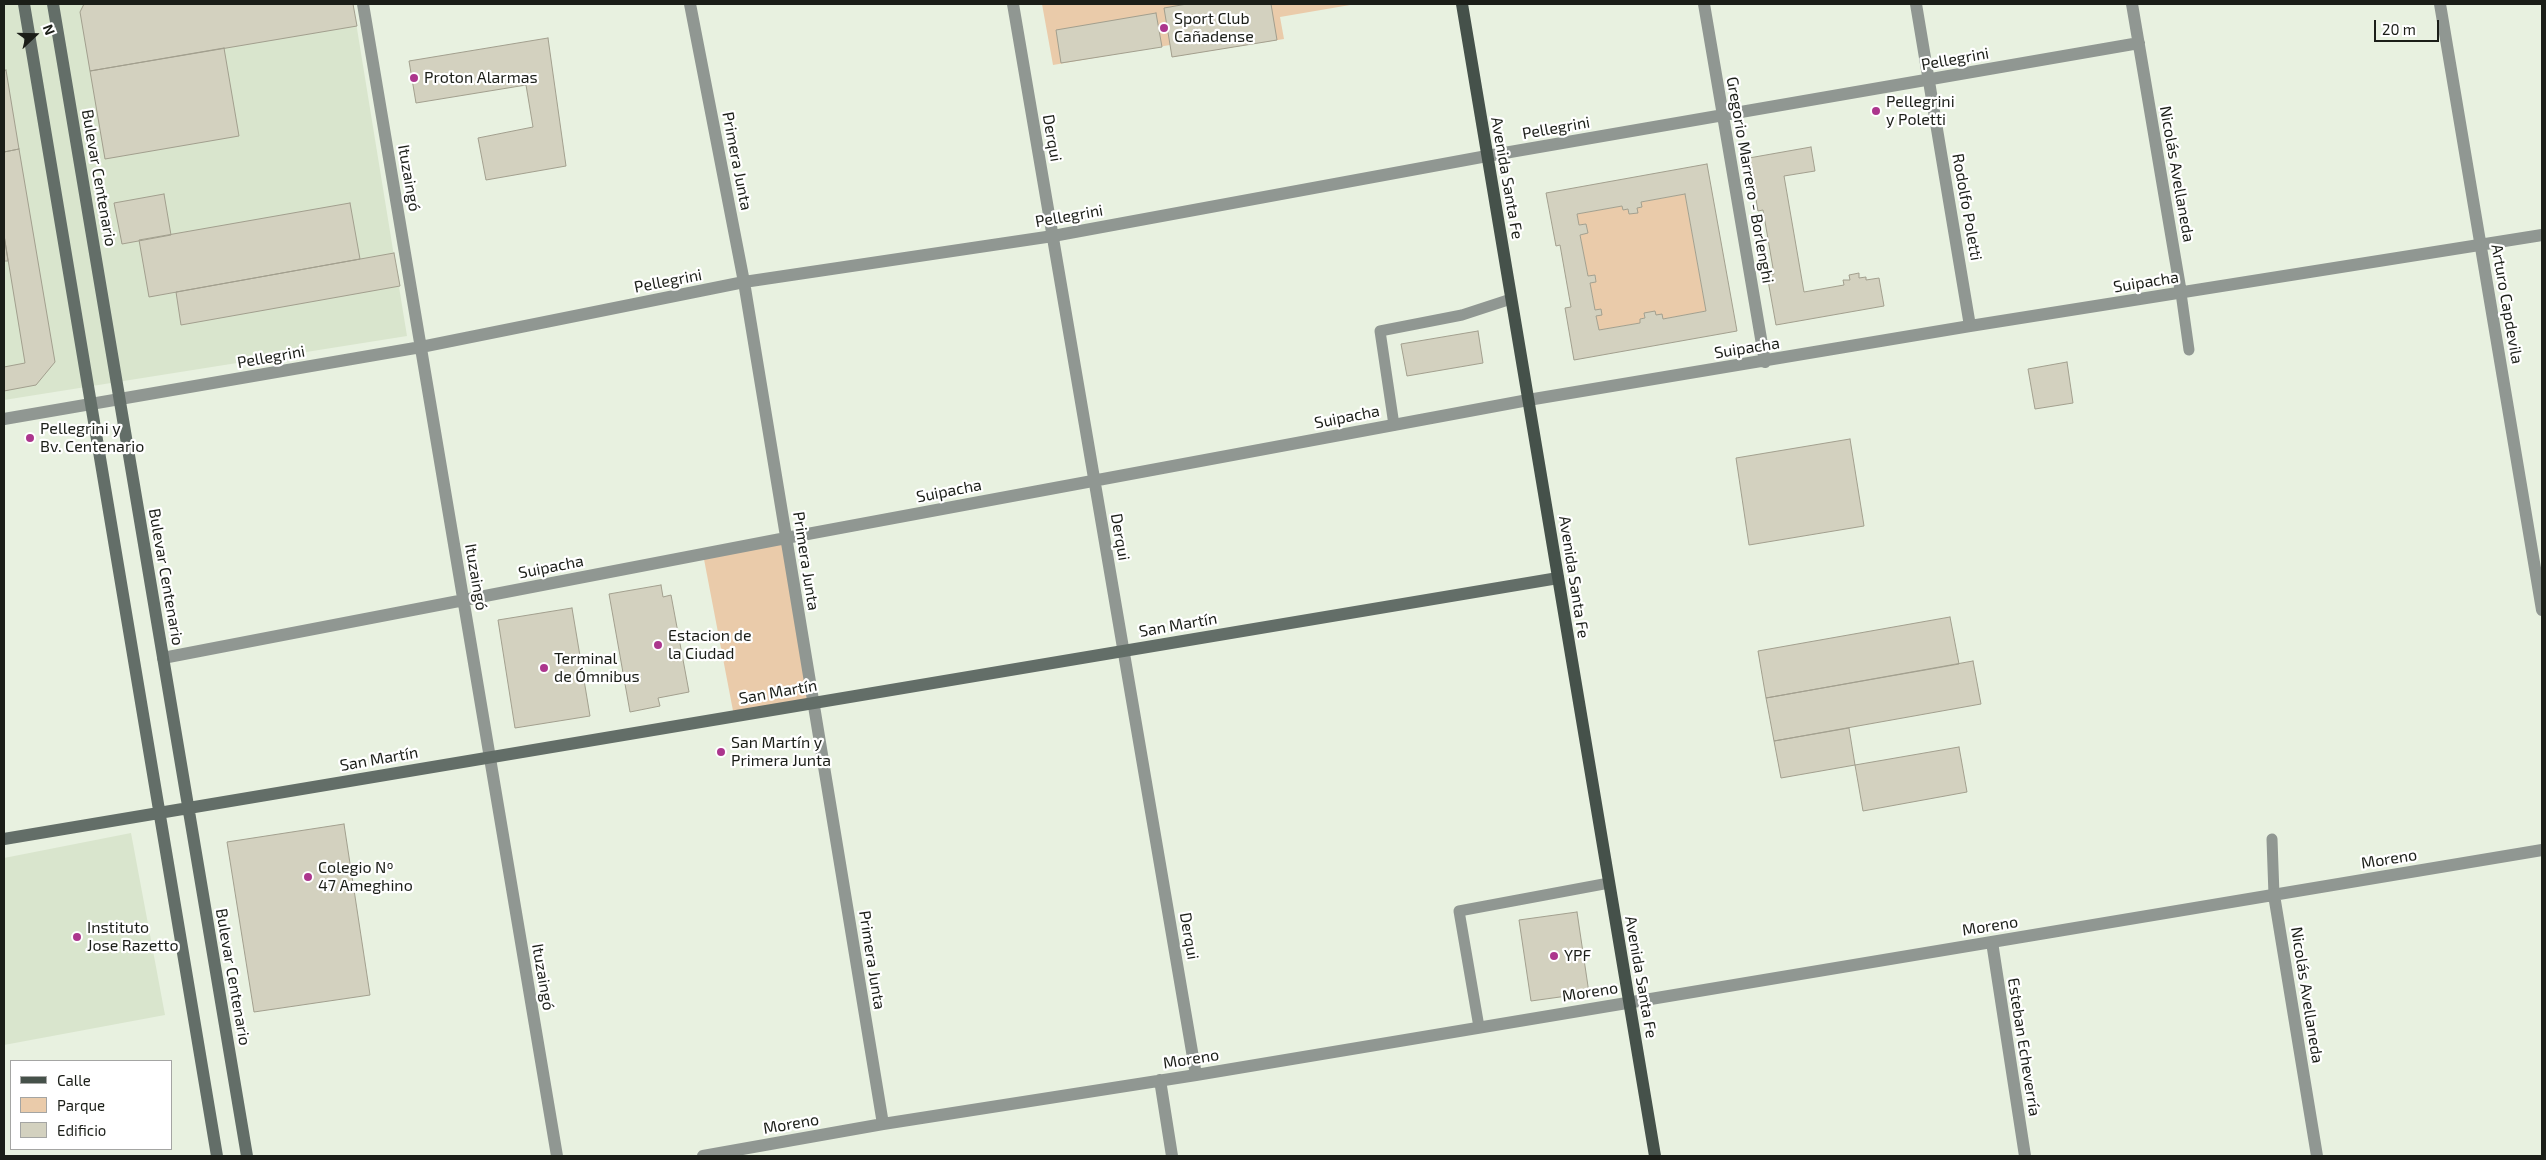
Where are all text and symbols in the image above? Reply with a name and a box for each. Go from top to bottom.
place label: Sport Club Cañadense [1174,9,1254,47]
north arrow [10,10,60,60]
scale bar [2376,10,2441,42]
text: 20 m [2382,20,2416,38]
text: N [40,22,59,37]
marker: Sport Club Cañadense [1158,22,1170,34]
street label: Pellegrini [1920,44,1990,74]
place label: Proton Alarmas [424,68,538,88]
marker: Proton Alarmas [408,72,420,84]
street label: Gregorio Marrero - Borlenghi [1722,75,1778,285]
place label: Pellegrini y Poletti [1886,92,1955,130]
street label: Nicolás Avellaneda [2156,104,2198,244]
marker: Pellegrini y Poletti [1870,105,1882,117]
street label: Bulevar Centenario [77,108,121,248]
street label: Primera Junta [718,110,756,212]
street label: Derqui [1038,113,1066,163]
street label: Pellegrini [1521,113,1591,143]
street label: Avenida Santa Fe [1487,115,1527,241]
street label: Ituzaingó [394,143,424,213]
street label: Rodolfo Poletti [1948,152,1986,262]
street label: Pellegrini [1034,201,1104,231]
street label: Arturo Capdevila [2487,243,2527,365]
street label: Pellegrini [632,265,704,297]
street label: Suipacha [2112,267,2180,297]
street label: Suipacha [1713,333,1781,363]
street label: Pellegrini [236,342,306,372]
street label: Suipacha [1313,401,1381,433]
place label: Pellegrini y Bv. Centenario [40,419,144,457]
marker: Pellegrini y Bv. Centenario [24,432,36,444]
street label: Suipacha [915,475,983,507]
street label: Bulevar Centenario [144,507,188,647]
street label: Primera Junta [789,510,823,612]
street label: Derqui [1106,512,1134,562]
street label: Avenida Santa Fe [1555,514,1593,640]
street label: Ituzaingó [461,542,491,612]
street label: Suipacha [517,551,585,583]
street label: San Martín [1137,609,1219,641]
place label: Estacion de la Ciudad [668,626,751,664]
marker: Estacion de la Ciudad [652,639,664,651]
place label: Terminal de Ómnibus [554,649,640,687]
marker: Terminal de Ómnibus [538,662,550,674]
street label: San Martín [737,676,819,708]
place label: San Martín y Primera Junta [731,733,831,771]
street label: San Martín [338,743,420,775]
marker: San Martín y Primera Junta [715,746,727,758]
street label: Moreno [2360,845,2418,873]
place label: Colegio Nº 47 Ameghino [318,858,413,896]
marker: Colegio Nº 47 Ameghino [302,871,314,883]
street label: Bulevar Centenario [211,907,255,1047]
street label: Primera Junta [855,909,889,1011]
street label: Derqui [1175,911,1203,961]
street label: Moreno [1961,912,2019,940]
street label: Avenida Santa Fe [1621,914,1661,1040]
place label: Instituto Jose Razetto [87,918,179,956]
street label: Nicolás Avellaneda [2287,925,2327,1065]
marker: Instituto Jose Razetto [71,931,83,943]
street label: Ituzaingó [528,942,558,1012]
place label: YPF [1564,946,1591,966]
marker: YPF [1548,950,1560,962]
street label: Esteban Echeverría [2004,976,2044,1118]
street label: Moreno [1561,978,1619,1006]
street label: Moreno [1162,1045,1220,1073]
legend [10,1060,172,1150]
text: Calle [57,1071,91,1089]
text: Parque [57,1096,105,1114]
street label: Moreno [762,1110,820,1138]
text: Edificio [57,1121,106,1139]

